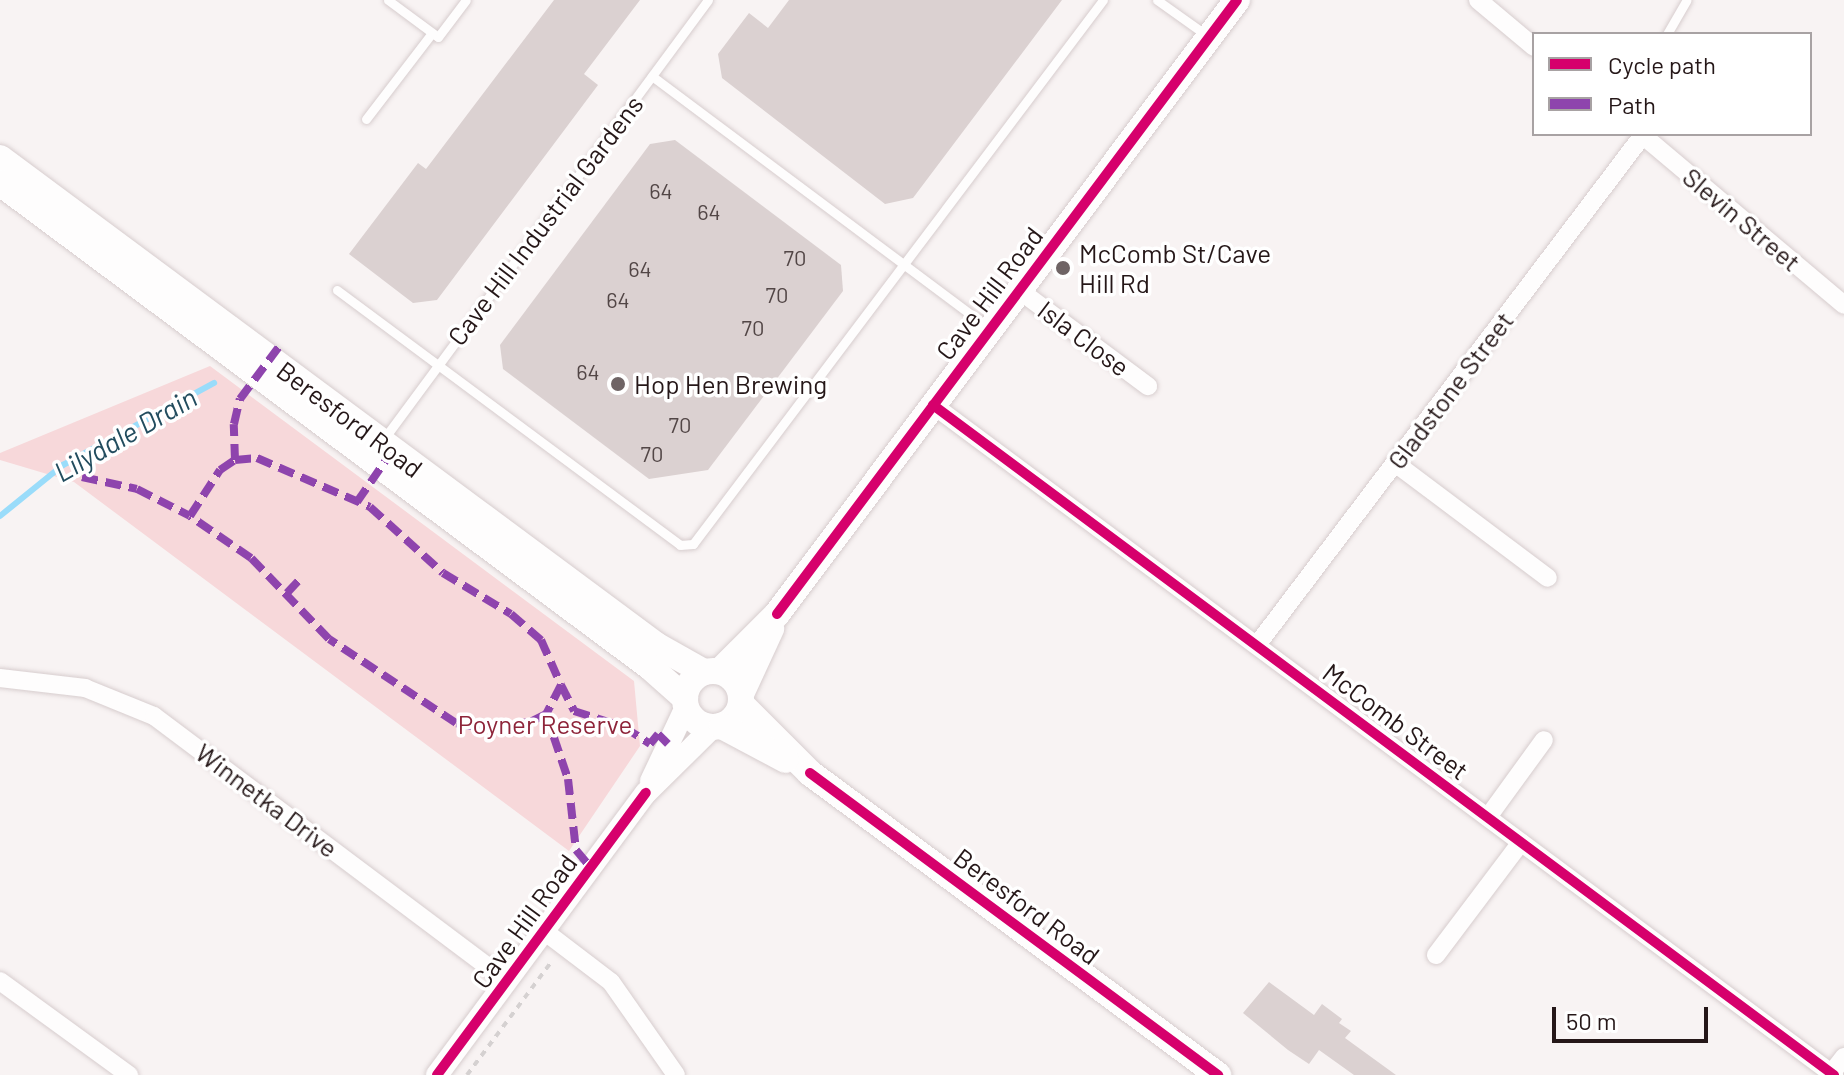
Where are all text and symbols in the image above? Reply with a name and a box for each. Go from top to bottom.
legend [1532,32,1812,136]
text: Cycle path [1608,50,1716,79]
street label: Cave Hill Industrial Gardens [441,89,649,351]
text: Path [1608,90,1656,119]
street label: Slevin Street [1677,161,1807,277]
house number: 64 [649,178,673,204]
house number: 64 [697,199,721,225]
street label: Cave Hill Road [929,221,1049,365]
place label: McComb St/Cave Hill Rd [1079,237,1271,298]
house number: 70 [784,245,806,271]
house number: 64 [628,256,652,282]
marker: McComb St/Cave Hill Rd [1054,259,1072,277]
house number: 70 [766,282,788,308]
house number: 64 [606,287,630,313]
street label: Isla Close [1032,294,1136,382]
street label: Gladstone Street [1381,305,1519,475]
house number: 70 [742,315,764,341]
street label: Beresford Road [271,354,429,484]
house number: 64 [576,359,600,385]
place label: Hop Hen Brewing [634,368,827,400]
marker: Hop Hen Brewing [609,375,627,393]
water label: Lilydale Drain [48,380,202,488]
house number: 70 [669,412,691,438]
house number: 70 [641,441,663,467]
street label: McComb Street [1317,656,1475,786]
park label: Poyner Reserve [458,708,632,740]
street label: Winnetka Drive [190,736,344,864]
street label: Beresford Road [948,841,1106,971]
street label: Cave Hill Road [465,848,583,994]
scale bar [1556,991,1712,1041]
text: 50 m [1566,1006,1617,1035]

